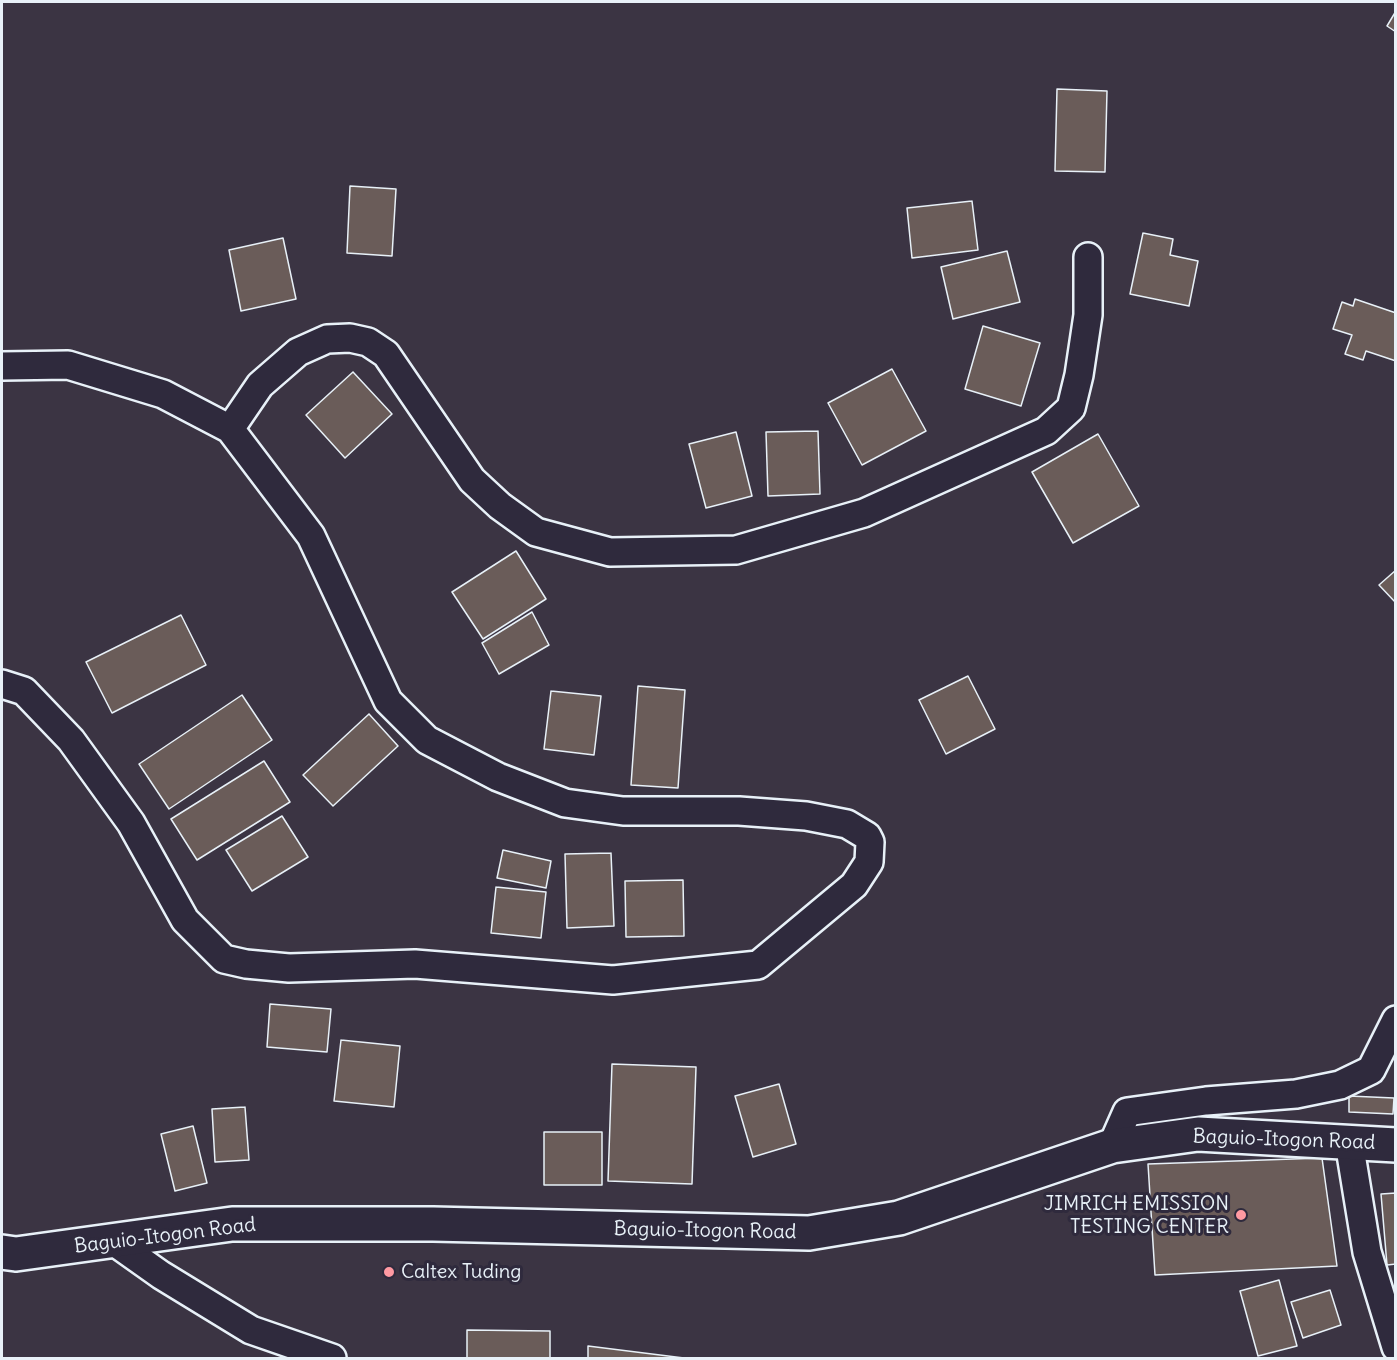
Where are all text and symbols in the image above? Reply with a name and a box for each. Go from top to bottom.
street label: Baguio-Itogon Road [1192,1125,1376,1155]
place label: JIMRICH EMISSION TESTING CENTER [1044,1192,1229,1239]
marker: JIMRICH EMISSION TESTING CENTER [1234,1208,1248,1222]
street label: Baguio-Itogon Road [73,1213,257,1259]
street label: Baguio-Itogon Road [613,1217,797,1245]
place label: Caltex Tuding [401,1260,521,1284]
marker: Caltex Tuding [382,1265,396,1279]

